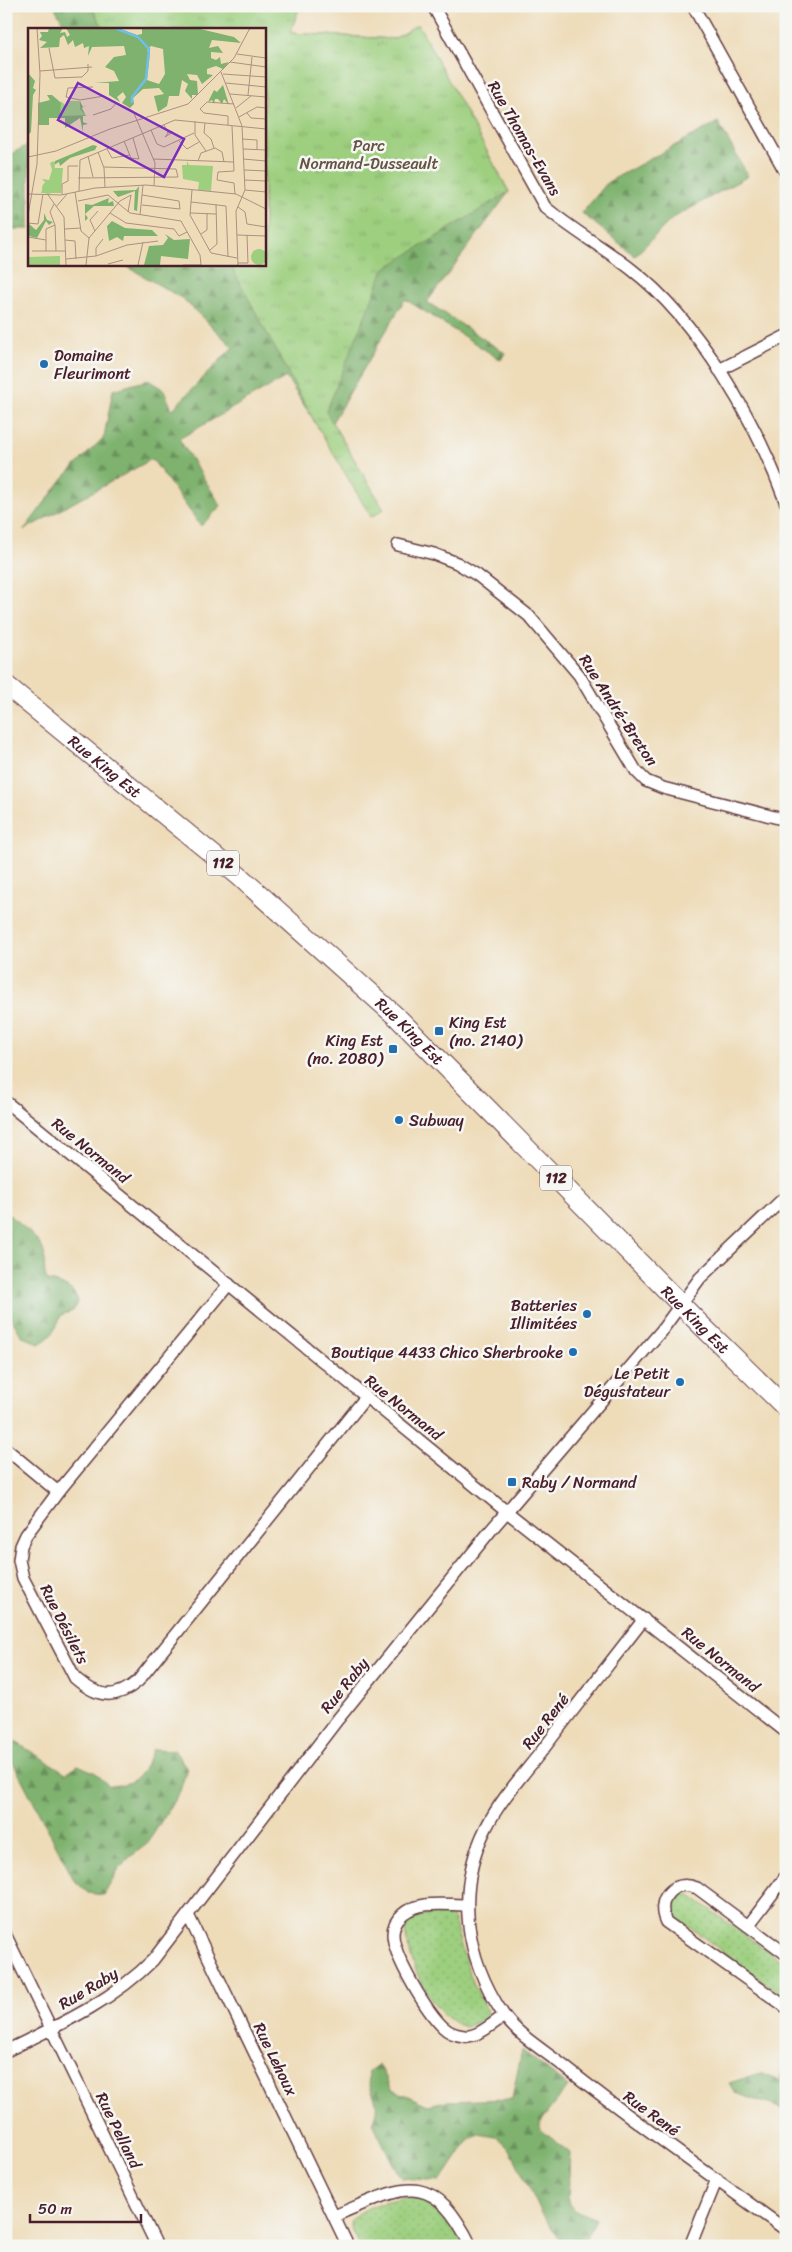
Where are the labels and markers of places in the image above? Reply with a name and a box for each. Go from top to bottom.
place label: Domaine Fleurimont [54,341,131,388]
marker: Domaine Fleurimont [38,358,50,370]
place label: King Est (no. 2140) [449,1008,524,1055]
marker: King Est (no. 2140) [433,1025,445,1037]
place label: King Est (no. 2080) [307,1026,384,1073]
marker: King Est (no. 2080) [387,1043,399,1055]
place label: Subway [409,1106,464,1135]
marker: Subway [393,1114,405,1126]
place label: Batteries Illimitées [509,1291,578,1338]
marker: Batteries Illimitées [581,1308,593,1320]
place label: Boutique 4433 Chico Sherbrooke [331,1338,563,1367]
marker: Boutique 4433 Chico Sherbrooke [567,1346,579,1358]
place label: Le Petit Dégustateur [584,1359,671,1406]
marker: Le Petit Dégustateur [674,1376,686,1388]
place label: Raby / Normand [522,1468,638,1497]
marker: Raby / Normand [506,1476,518,1488]

